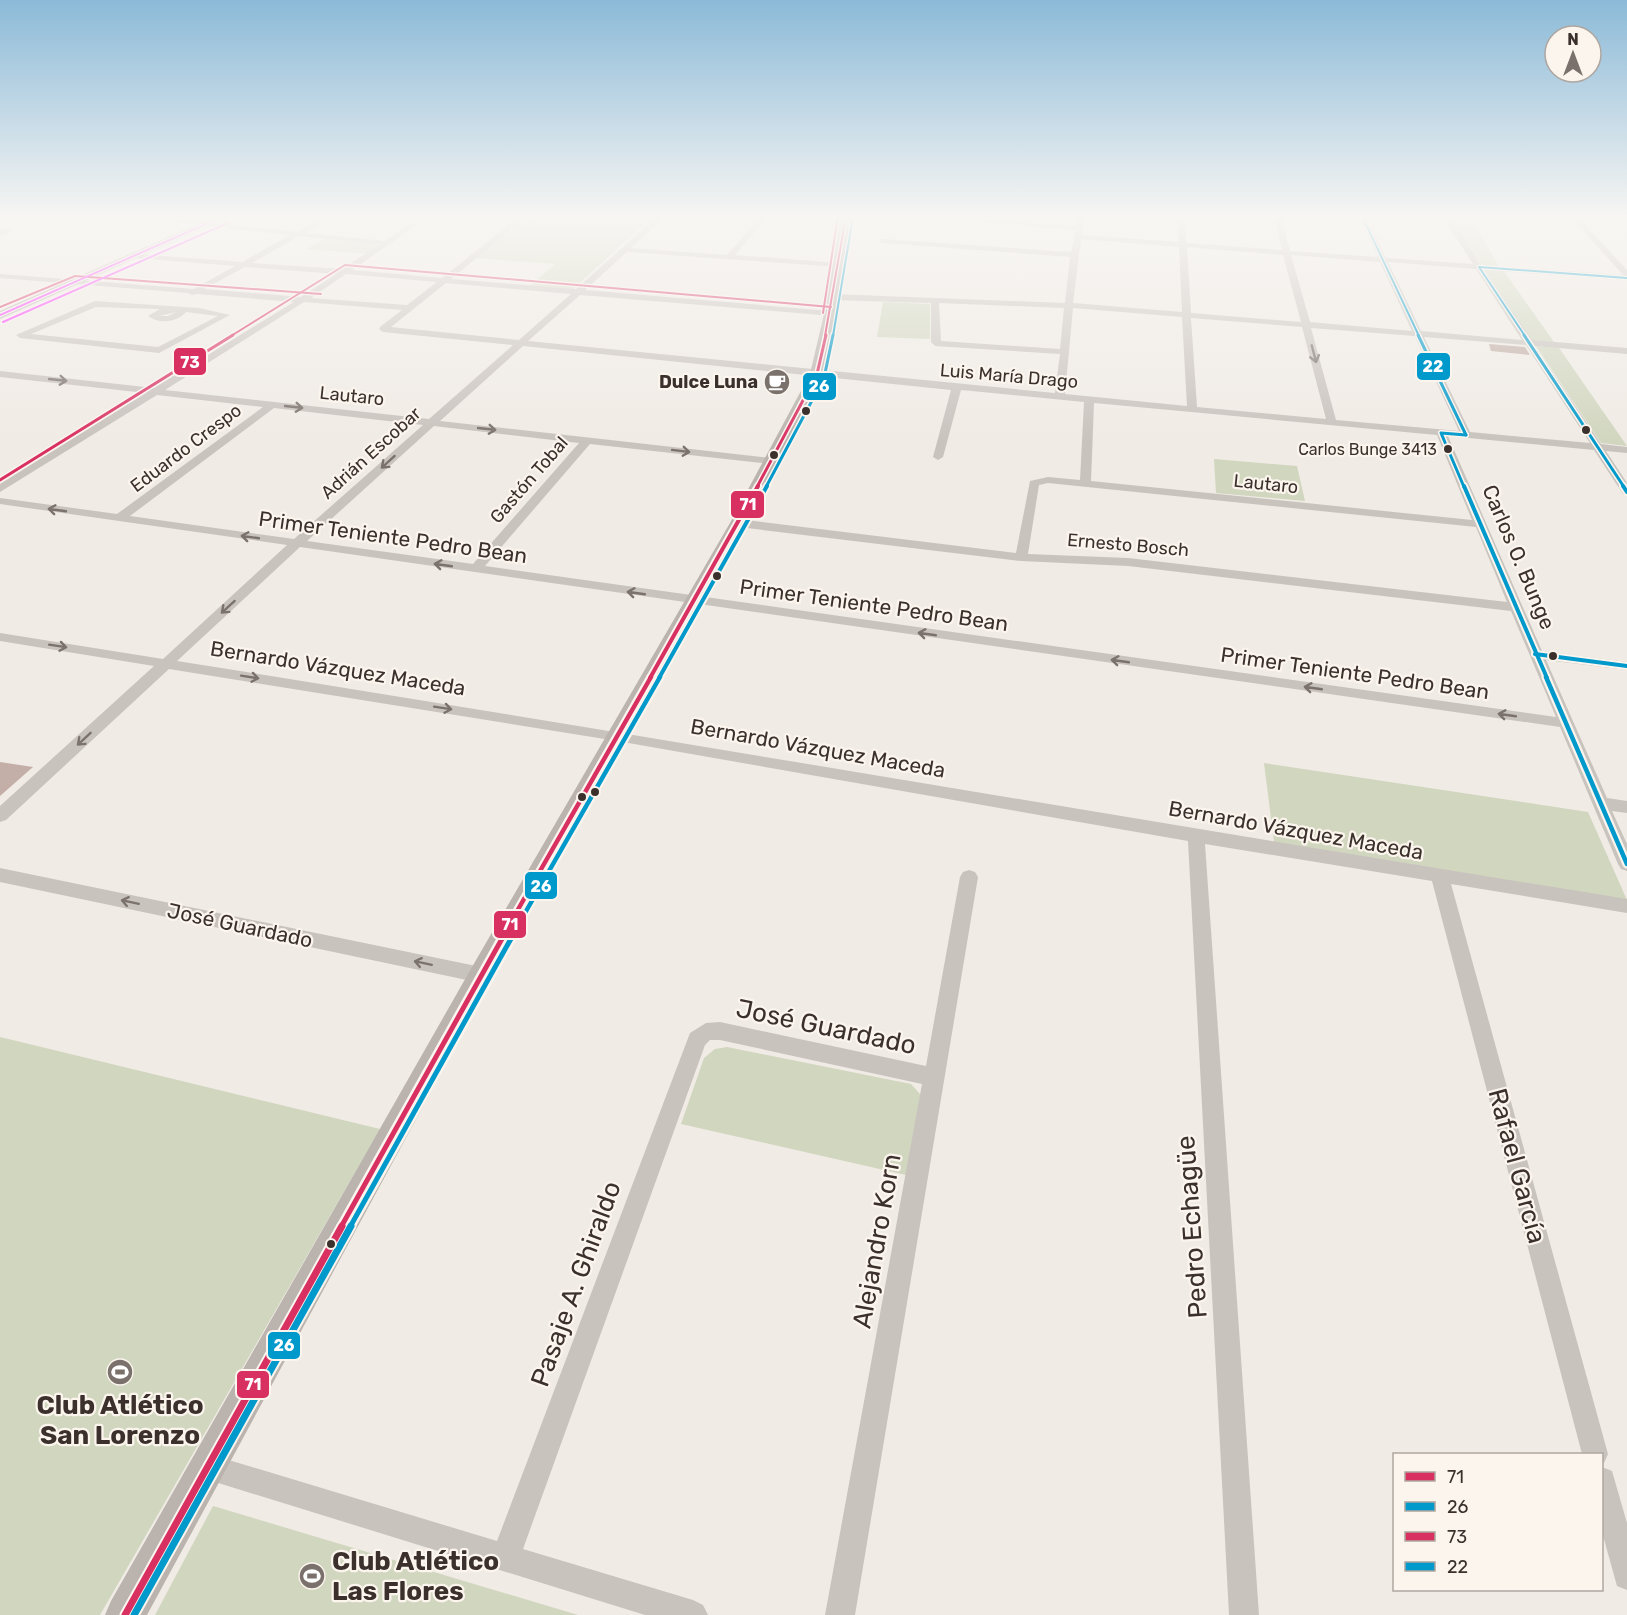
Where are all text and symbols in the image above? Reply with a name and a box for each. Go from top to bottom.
north arrow [1543,24,1603,84]
text: N [1567,30,1579,49]
one-way arrow [1308,344,1320,363]
line badge: 73 [173,347,207,376]
line badge: 22 [1416,352,1451,381]
text: 73 [180,353,200,372]
text: 22 [1423,357,1443,376]
street label: Luis María Drago [939,359,1079,393]
cafe icon: Dulce Luna [762,367,792,397]
place label: Dulce Luna [659,371,758,393]
line badge: 26 [802,372,837,401]
one-way arrow [48,375,68,386]
text: 26 [809,377,829,396]
street label: Lautaro [319,382,385,410]
street label: Eduardo Crespo [126,399,246,497]
one-way arrow [283,402,303,413]
street label: Adrián Escobar [316,402,426,504]
unlabelled marker [800,405,812,417]
one-way arrow [477,424,497,435]
unlabelled marker [1580,424,1592,436]
street label: Gastón Tobal [485,432,573,528]
place label: Carlos Bunge 3413 [1298,440,1437,459]
marker: Carlos Bunge 3413 [1442,443,1454,455]
one-way arrow [671,446,691,457]
unlabelled marker [768,449,780,461]
one-way arrow [381,455,396,469]
street label: Lautaro [1233,470,1299,498]
street label: Carlos O. Bunge [1477,481,1561,633]
line badge: 71 [730,490,765,519]
text: 71 [739,495,757,514]
one-way arrow [47,504,67,515]
street label: Primer Teniente Pedro Bean [257,506,529,568]
street label: Ernesto Bosch [1066,529,1190,561]
one-way arrow [240,532,260,543]
one-way arrow [433,560,453,571]
unlabelled marker [711,570,723,582]
street label: Primer Teniente Pedro Bean [738,574,1010,636]
one-way arrow [626,587,646,598]
one-way arrow [221,600,236,614]
one-way arrow [918,628,938,639]
street label: Bernardo Vázquez Maceda [209,635,467,701]
one-way arrow [47,641,67,652]
street label: Primer Teniente Pedro Bean [1219,642,1491,704]
unlabelled marker [1547,650,1559,662]
one-way arrow [1111,655,1131,666]
one-way arrow [240,672,260,683]
one-way arrow [1304,682,1324,693]
one-way arrow [432,703,452,714]
one-way arrow [1497,709,1517,720]
street label: Bernardo Vázquez Maceda [689,713,947,783]
one-way arrow [77,731,92,746]
unlabelled marker [589,786,601,798]
unlabelled marker [576,791,588,803]
street label: Bernardo Vázquez Maceda [1167,795,1425,865]
line badge: 26 [524,871,558,900]
text: 26 [531,877,551,896]
one-way arrow [120,895,139,907]
street label: José Guardado [165,897,315,953]
line badge: 71 [493,910,527,939]
text: 71 [501,915,519,934]
one-way arrow [414,957,434,968]
street label: José Guardado [733,993,919,1061]
street label: Rafael García [1481,1085,1553,1247]
street label: Pedro Echagüe [1170,1134,1214,1320]
street label: Alejandro Korn [846,1151,908,1331]
street label: Pasaje A. Ghiraldo [524,1177,628,1391]
unlabelled marker [325,1238,337,1250]
line badge: 26 [267,1331,301,1360]
text: 26 [274,1336,294,1355]
sports icon: Club Atlético San Lorenzo [105,1357,135,1387]
line badge: 71 [236,1370,270,1399]
text: 71 [244,1375,262,1394]
place label: Club Atlético San Lorenzo [36,1390,204,1451]
legend [1393,1453,1603,1591]
text: 71 [1447,1466,1464,1488]
text: 26 [1447,1496,1469,1518]
text: 73 [1447,1526,1467,1548]
place label: Club Atlético Las Flores [332,1546,499,1607]
text: 22 [1447,1556,1468,1578]
sports icon: Club Atlético Las Flores [297,1561,327,1591]

